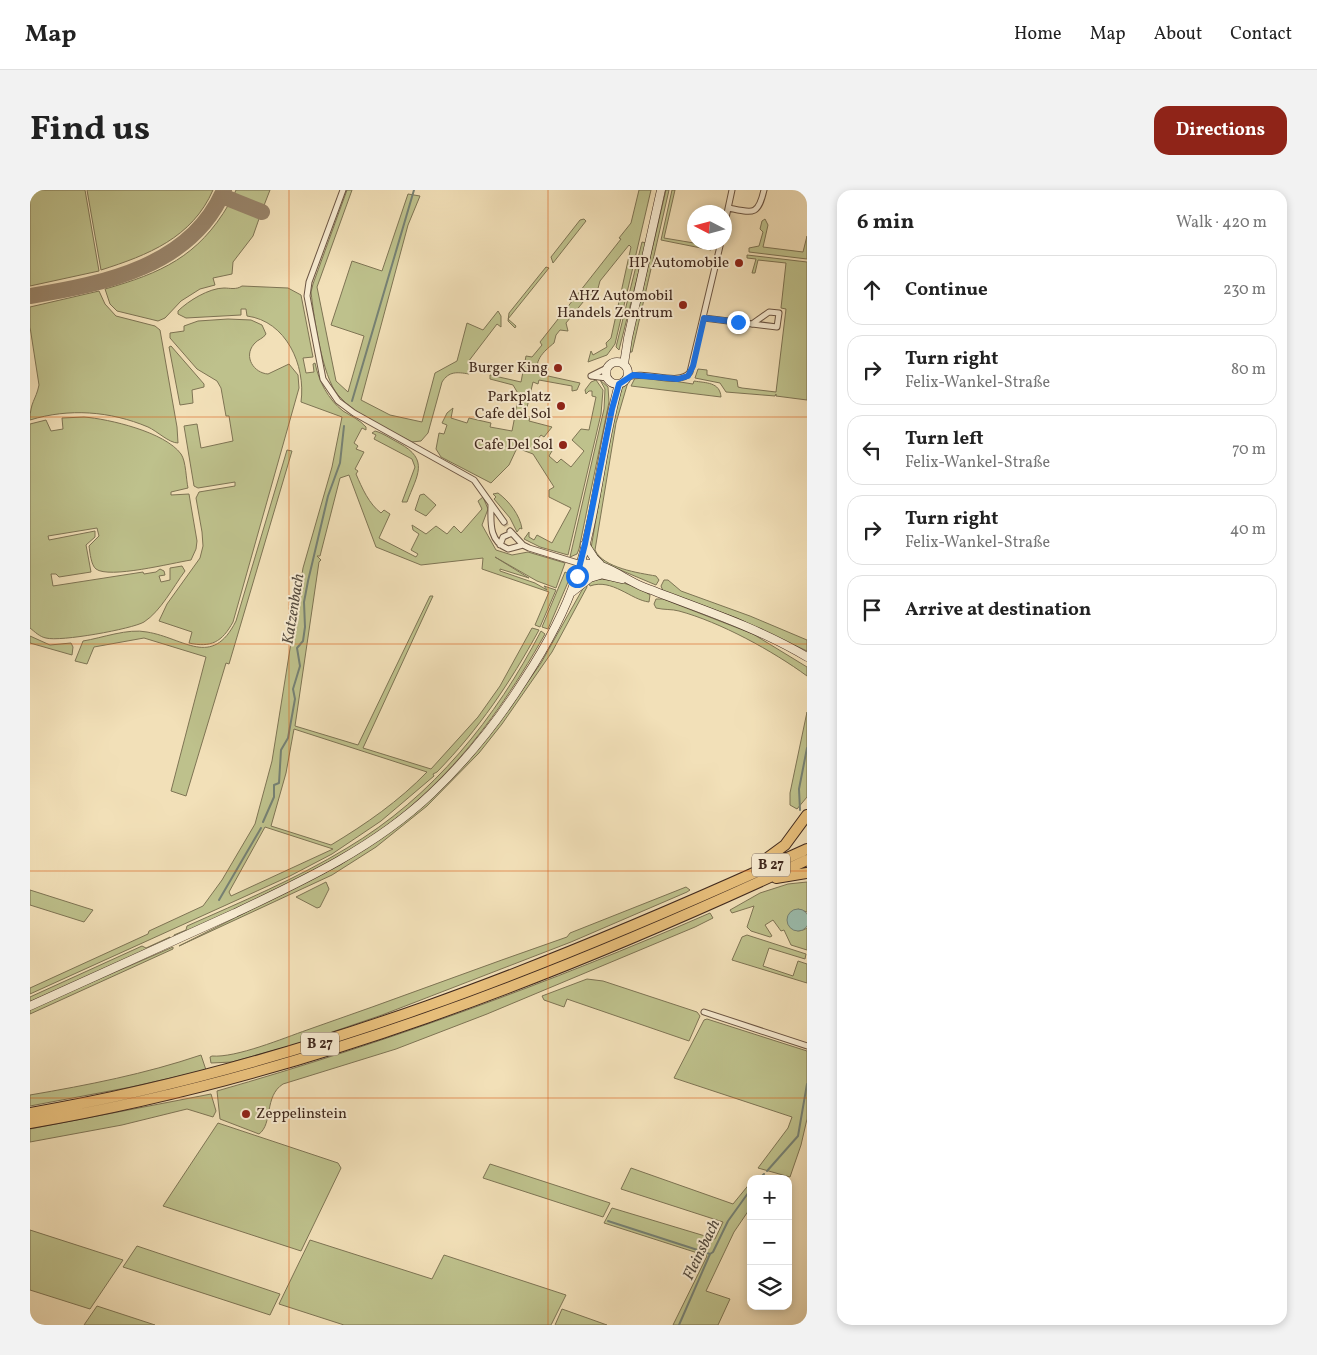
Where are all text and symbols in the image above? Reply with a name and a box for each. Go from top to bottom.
text: Map [25,18,76,52]
text: Home [1014,22,1062,47]
text: Map [1090,22,1126,47]
text: About [1154,22,1202,47]
text: Contact [1230,22,1292,47]
text: Find us [30,106,150,154]
button: Directions [1154,106,1287,155]
north arrow [687,205,732,250]
text: 6 min [857,208,914,237]
text: Walk · 420 m [1176,212,1267,234]
place label: HP Automobile [629,253,729,274]
marker: HP Automobile [733,257,745,269]
icon: ahead [858,276,886,304]
text: Continue [905,277,988,303]
text: 230 m [1223,279,1266,301]
place label: AHZ Automobil Handels Zentrum [557,286,673,324]
marker: AHZ Automobil Handels Zentrum [677,299,689,311]
route end [727,311,750,334]
text: Turn right [905,346,998,372]
icon: right [858,356,886,384]
place label: Burger King [469,358,548,379]
text: 80 m [1231,359,1266,381]
marker: Burger King [552,362,564,374]
text: Felix-Wankel-Straße [905,372,1050,394]
place label: Parkplatz Cafe del Sol [475,387,551,425]
marker: Parkplatz Cafe del Sol [555,400,567,412]
text: Turn left [905,426,984,452]
place label: Cafe Del Sol [474,435,553,456]
icon: left [858,436,886,464]
marker: Cafe Del Sol [557,439,569,451]
text: 70 m [1232,439,1266,461]
text: Felix-Wankel-Straße [905,452,1050,474]
text: Turn right [905,506,998,532]
icon: right [858,516,886,544]
text: 40 m [1230,519,1266,541]
text: Felix-Wankel-Straße [905,532,1050,554]
route start [566,565,589,588]
water label: Katzenbach [278,572,310,646]
icon: arrive [858,596,886,624]
text: Arrive at destination [905,597,1091,623]
road number: B 27 [752,854,790,876]
road number: B 27 [301,1032,339,1056]
place label: Zeppelinstein [256,1104,347,1125]
marker: Zeppelinstein [240,1108,252,1120]
map controls [747,1175,792,1310]
button: + [747,1175,792,1220]
water label: Fleinsbach [678,1216,726,1284]
button: − [747,1220,792,1265]
button: layers [747,1265,792,1310]

